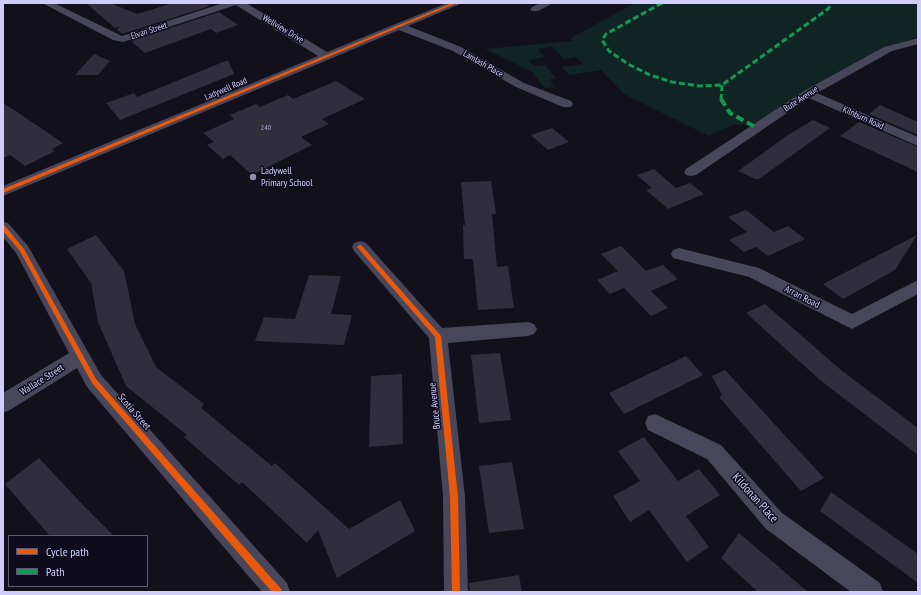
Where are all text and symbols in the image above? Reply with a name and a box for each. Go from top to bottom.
street label: Wellview Drive [260,12,306,46]
street label: Elvan Street [129,20,169,42]
street label: Lamlash Place [461,48,505,80]
street label: Ladywell Road [203,75,249,103]
street label: Bute Avenue [782,84,820,114]
street label: Kilnburn Road [841,104,885,132]
house number: 240 [261,123,271,133]
place label: Ladywell Primary School [261,165,312,188]
marker: Ladywell Primary School [248,172,258,182]
street label: Arran Road [782,283,822,311]
street label: Wallace Street [18,362,66,398]
street label: Bruce Avenue [427,382,443,430]
street label: Scotia Street [115,392,153,432]
street label: Kildonan Place [729,470,781,526]
legend [8,535,148,587]
text: Cycle path [46,544,89,559]
text: Path [46,564,64,579]

